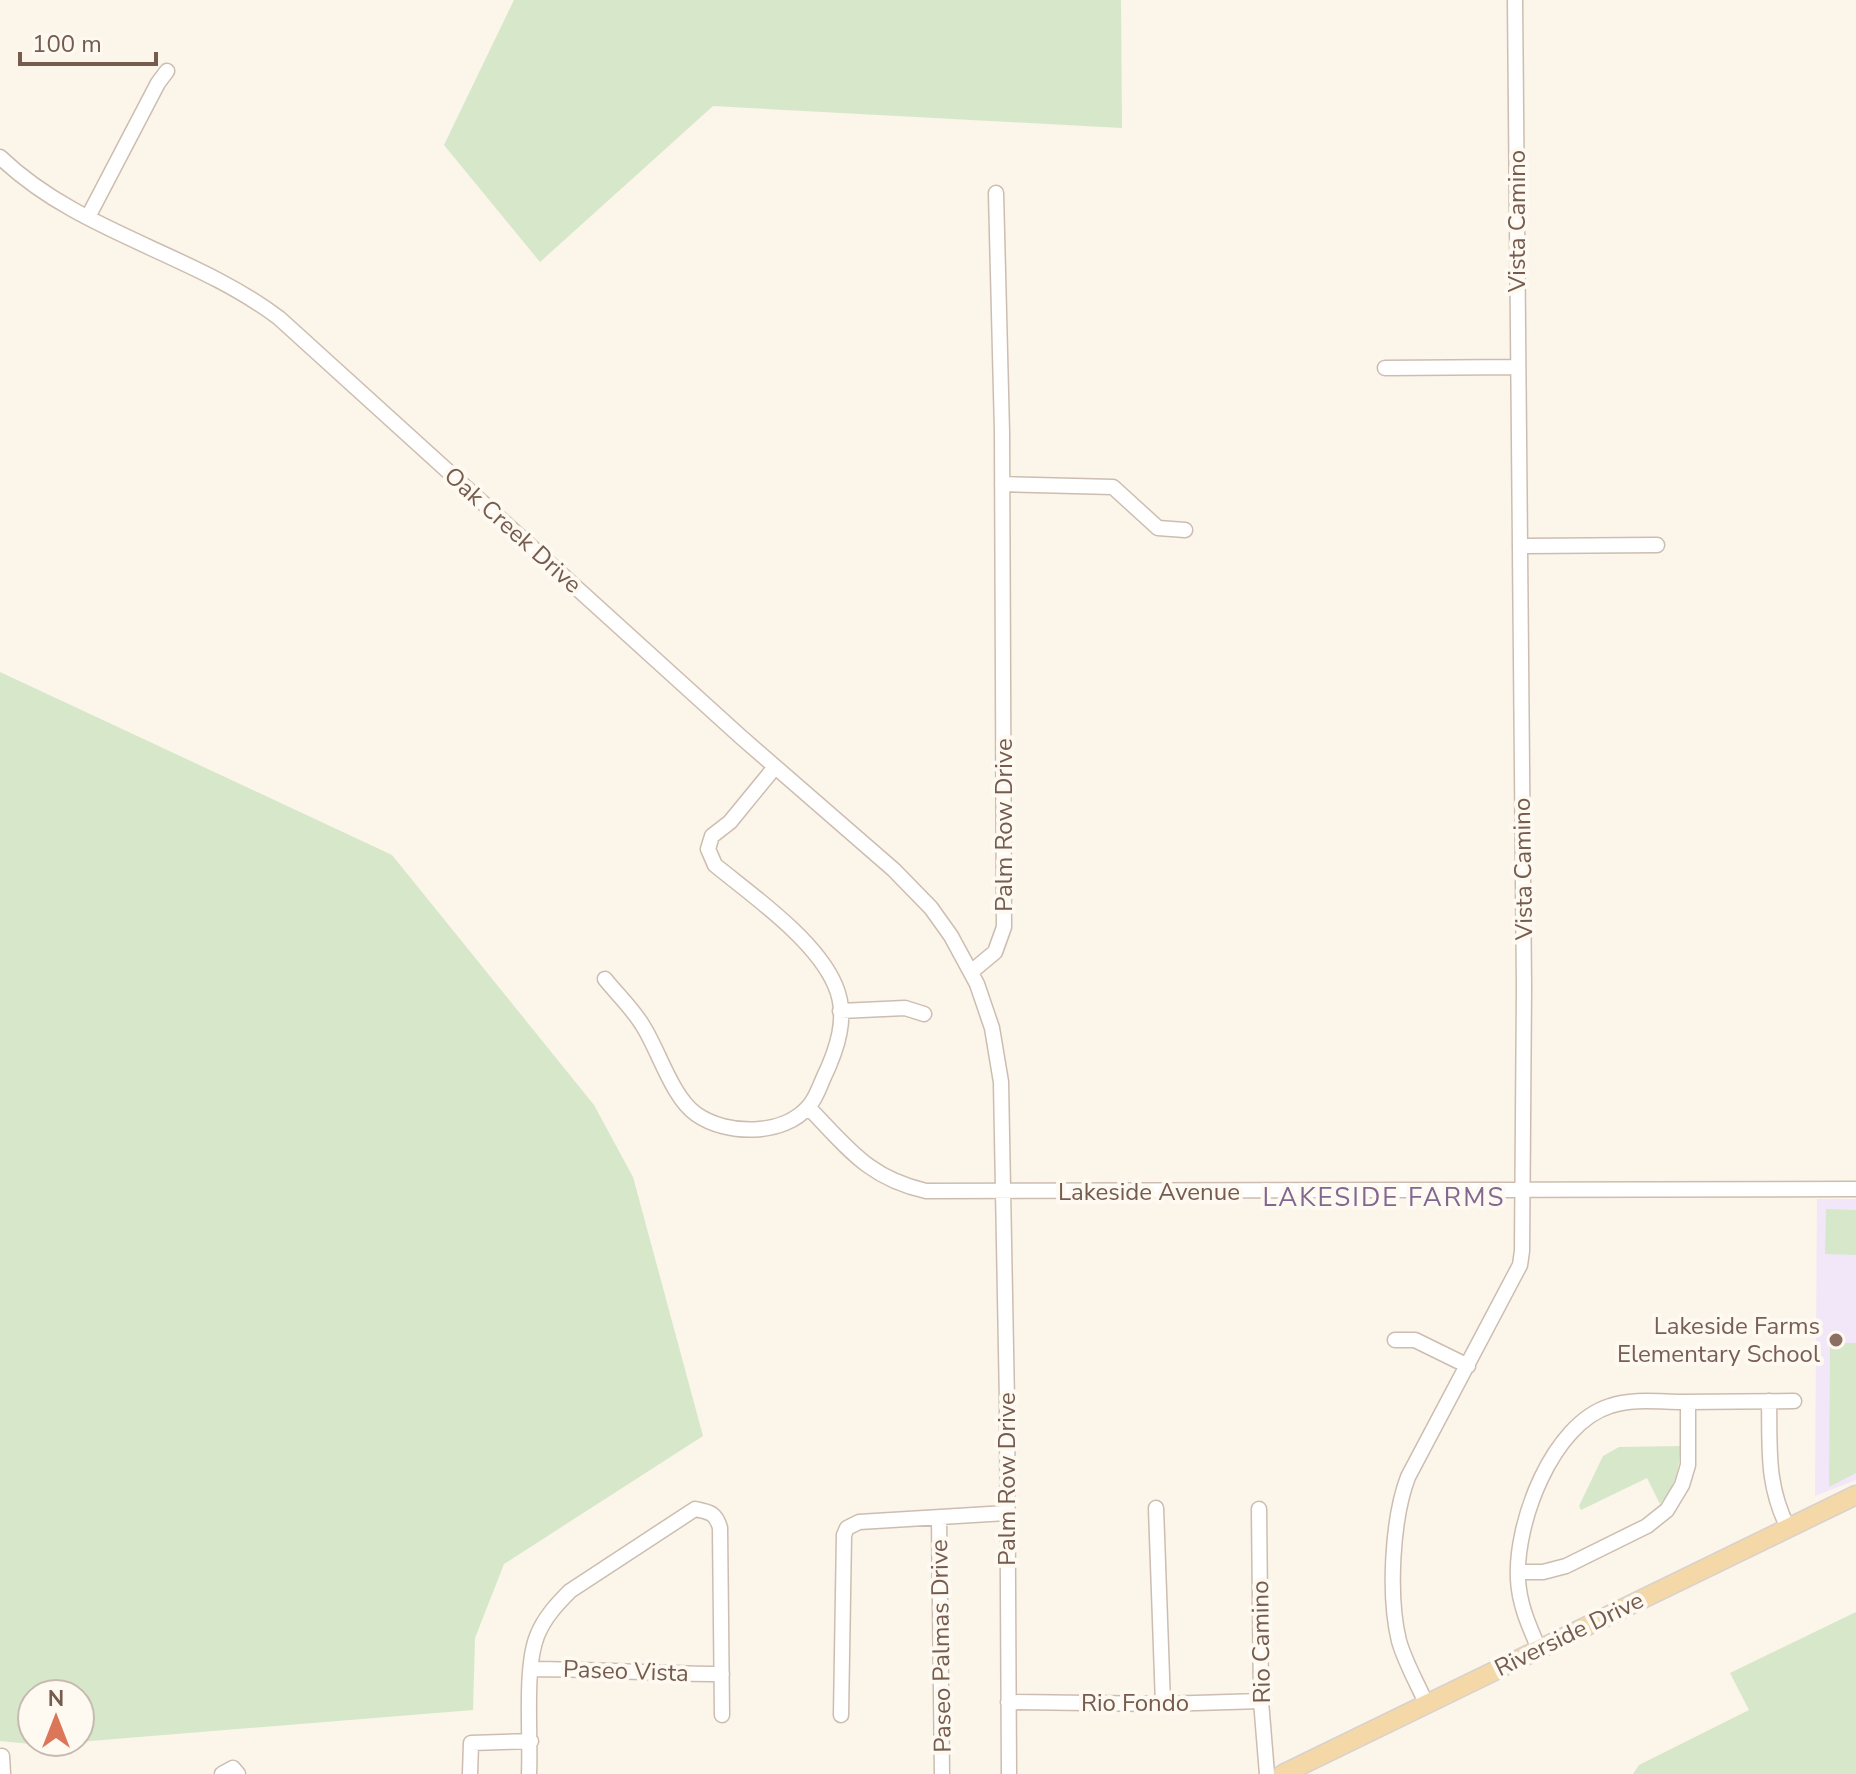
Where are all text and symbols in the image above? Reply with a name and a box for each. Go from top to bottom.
scale bar [20,16,156,66]
text: 100 m [32,28,102,60]
street label: Vista Camino [1501,150,1533,293]
street label: Oak Creek Drive [437,460,589,600]
street label: Palm Row Drive [988,738,1020,912]
street label: Vista Camino [1506,798,1540,941]
street label: Lakeside Avenue [1058,1176,1240,1208]
district label: LAKESIDE FARMS [1263,1180,1505,1215]
place label: Lakeside Farms Elementary School [1617,1310,1820,1370]
marker: Lakeside Farms Elementary School [1827,1331,1845,1349]
street label: Palm Row Drive [991,1392,1023,1566]
street label: Paseo Palmas Drive [923,1539,959,1753]
street label: Rio Camino [1244,1580,1278,1704]
street label: Riverside Drive [1489,1584,1649,1684]
street label: Paseo Vista [563,1653,689,1689]
north arrow [16,1678,96,1758]
text: N [48,1684,64,1714]
street label: Rio Fondo [1081,1687,1189,1719]

